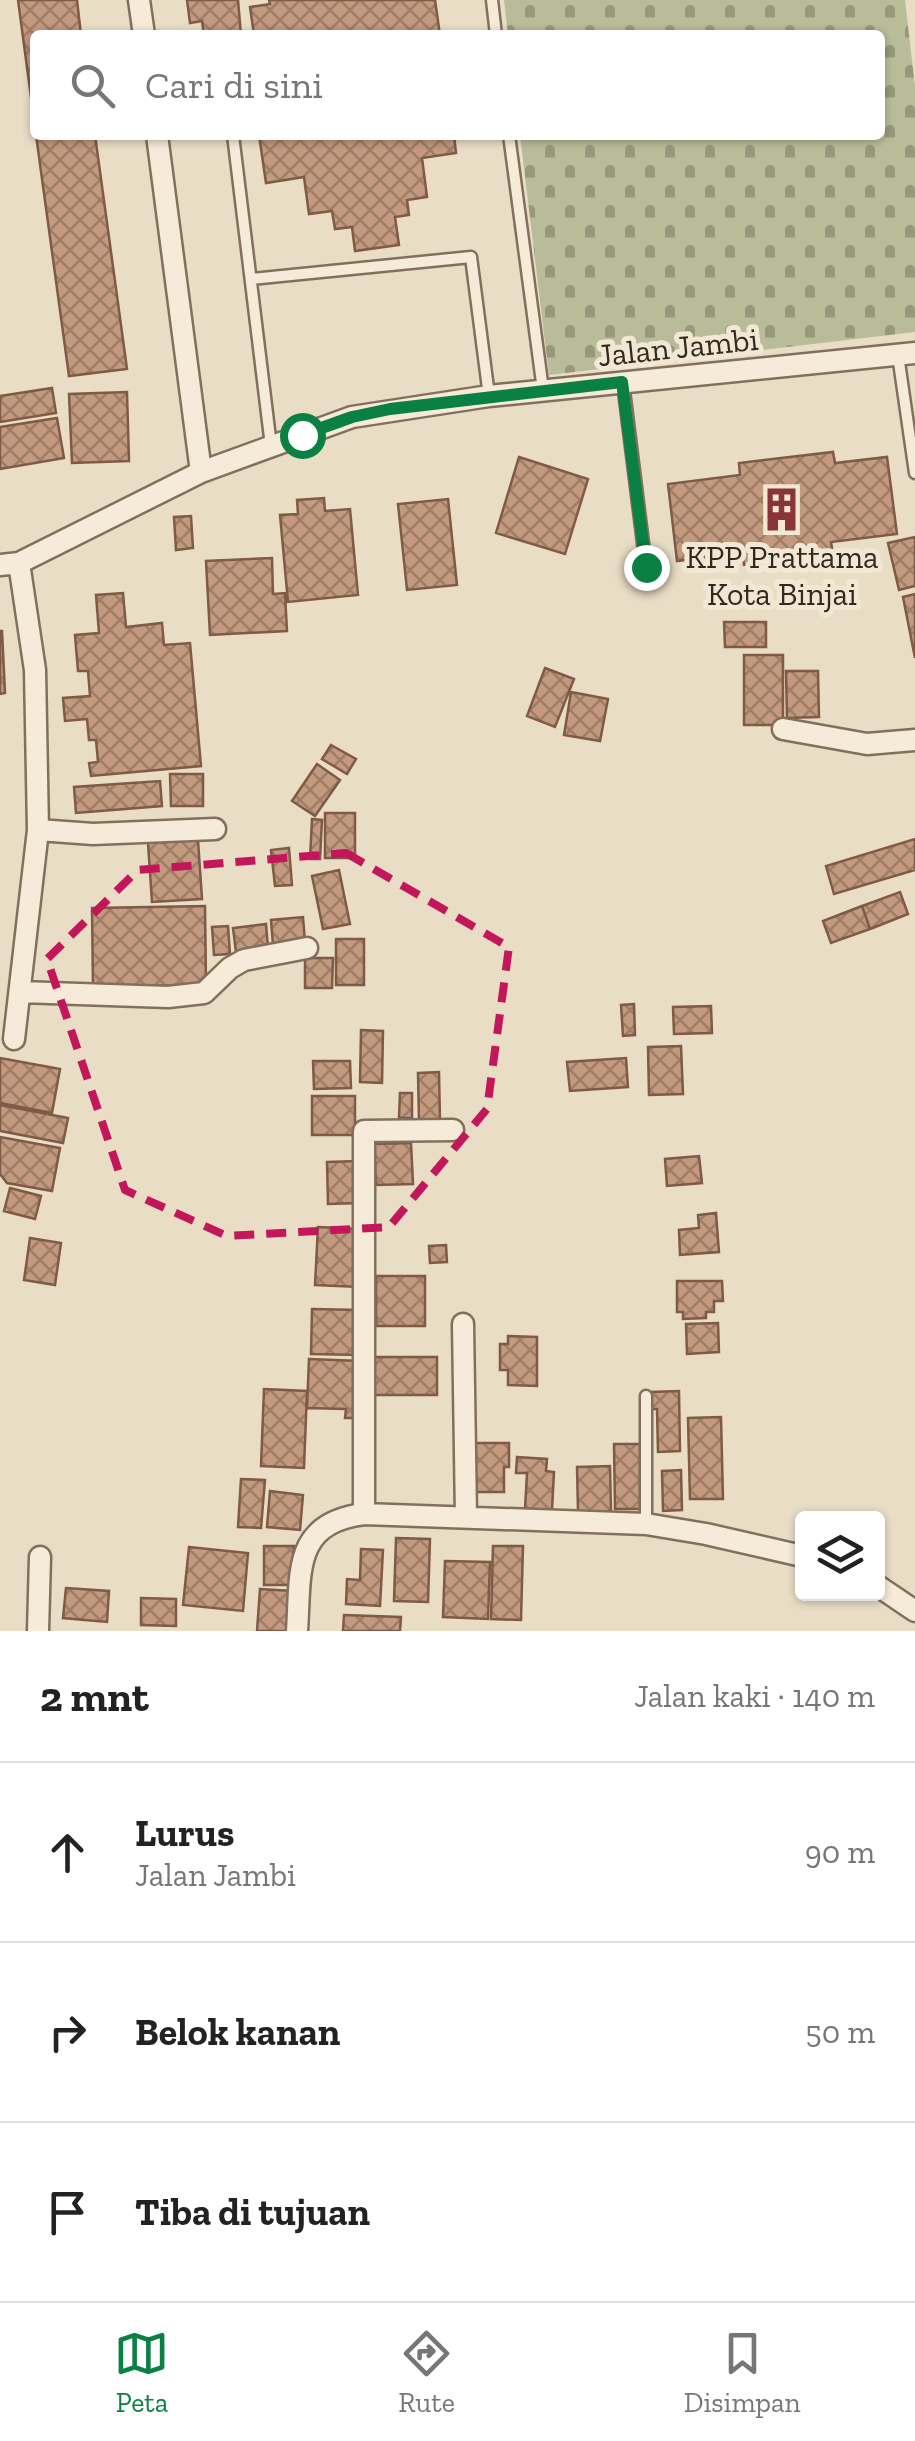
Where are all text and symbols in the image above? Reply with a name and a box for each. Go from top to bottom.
search box [30,30,885,140]
icon: search [65,58,120,113]
text: Cari di sini [145,62,323,108]
street label: Jalan Jambi [596,320,760,374]
route start [280,413,326,459]
building icon: KPP Prattama Kota Binjai [758,485,806,533]
place label: KPP Prattama Kota Binjai [685,538,879,613]
route end [624,545,670,591]
map controls [795,1511,885,1601]
button: layers [795,1511,885,1601]
text: 2 mnt [40,1671,149,1722]
text: Jalan kaki · 140 m [634,1677,875,1715]
text: Lurus [135,1810,235,1856]
icon: ahead [40,1825,95,1880]
text: 90 m [805,1833,875,1871]
text: Jalan Jambi [135,1856,296,1894]
icon: right [40,2005,95,2060]
text: Belok kanan [135,2009,340,2055]
text: 50 m [805,2013,875,2051]
icon: arrive [40,2185,95,2240]
text: Tiba di tujuan [135,2189,370,2235]
tab: Peta [114,2326,169,2419]
tab: Rute [398,2326,455,2419]
tab: Disimpan [684,2326,801,2419]

